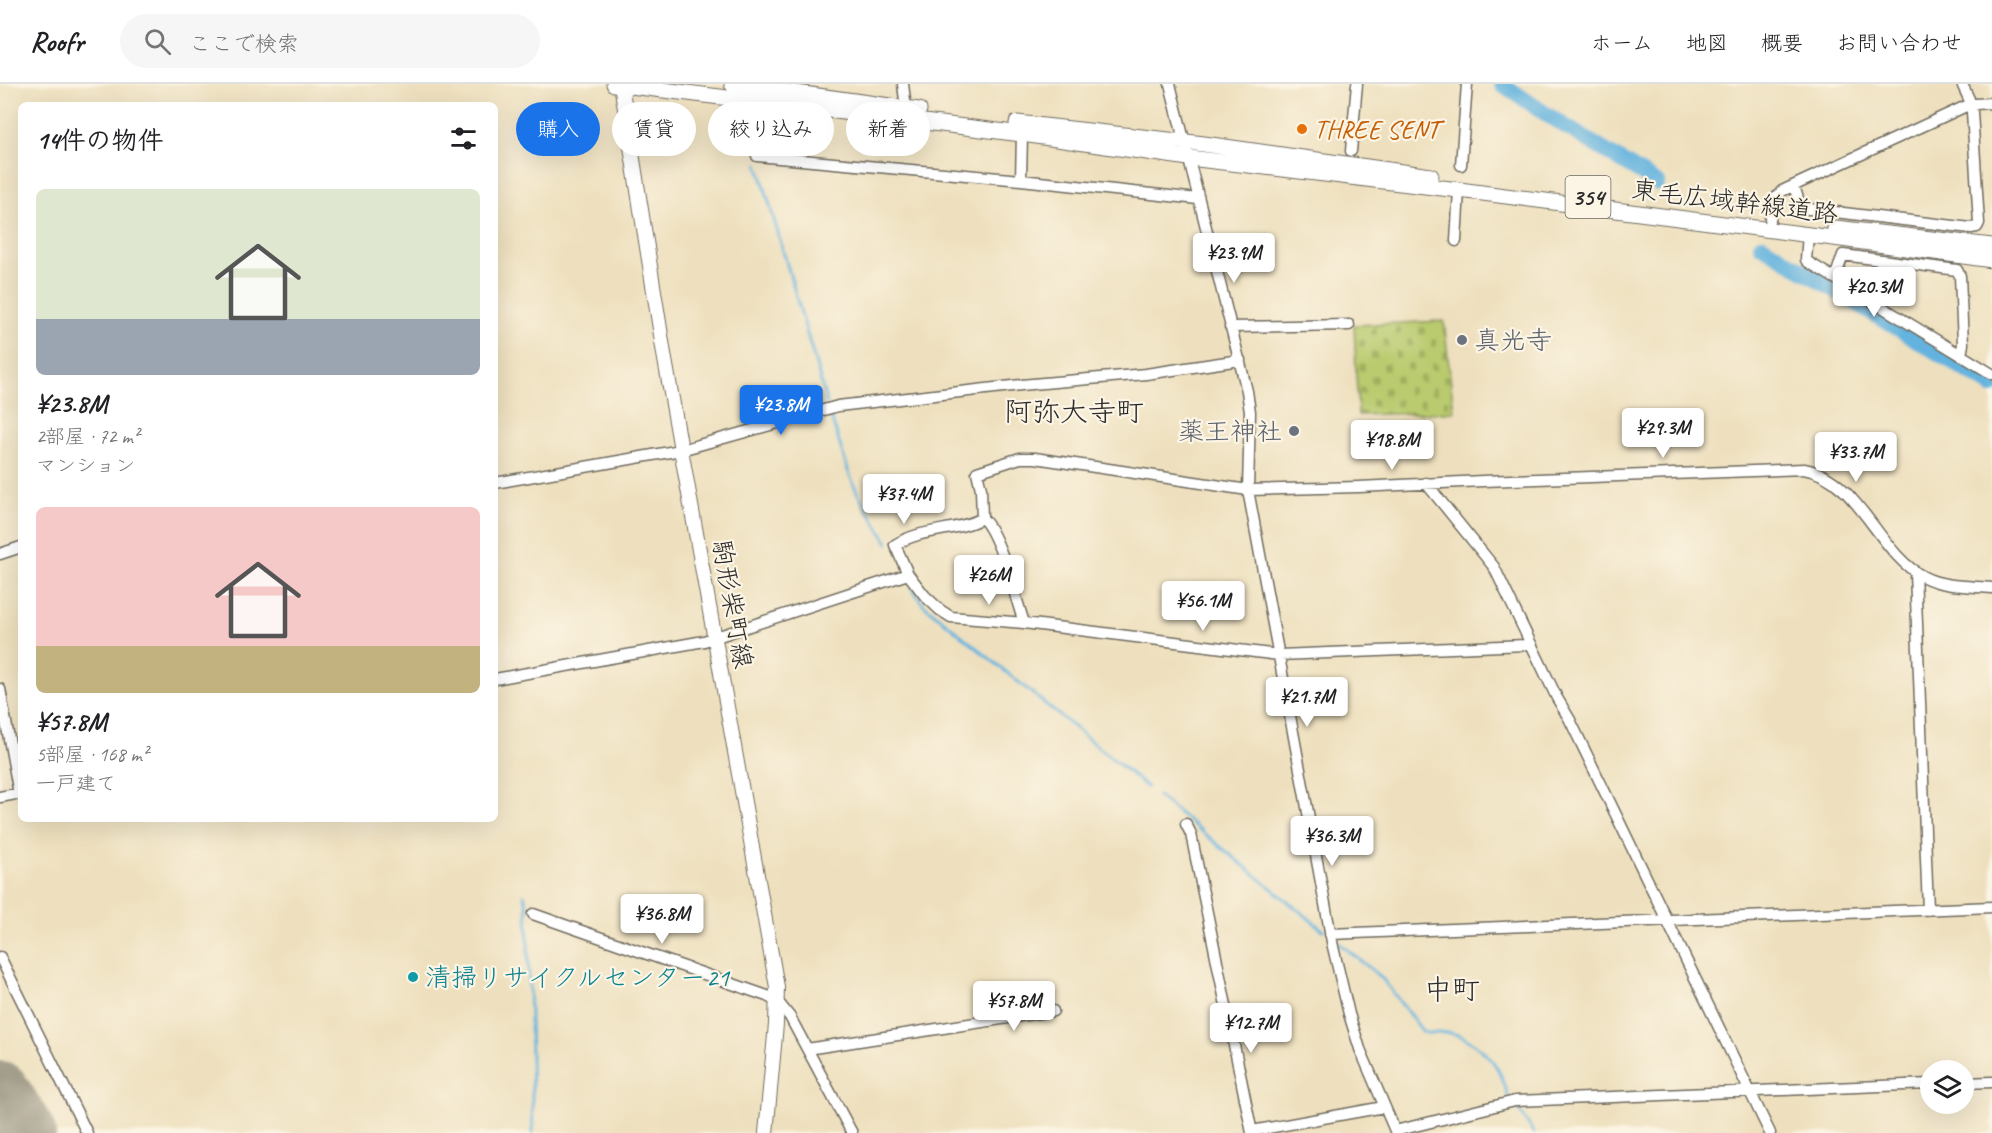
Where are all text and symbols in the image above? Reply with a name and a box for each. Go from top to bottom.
search box [120,14,540,68]
text: Roofr [30,24,84,59]
icon: search [141,25,174,58]
text: ここで検索 [189,30,299,58]
text: ホーム [1591,30,1653,56]
text: 地図 [1686,30,1728,56]
text: 概要 [1761,30,1803,56]
text: お問い合わせ [1836,30,1962,56]
chip: 購入 [516,102,600,156]
chip: 賃貸 [612,102,696,156]
chip: 絞り込み [708,102,834,156]
chip: 新着 [846,102,930,156]
place label: THREE SENT [1314,113,1446,146]
icon: filters [447,122,480,155]
marker: THREE SENT [1295,122,1309,136]
text: 14件の物件 [36,124,163,157]
street label: 東毛広域幹線道路 [1630,172,1840,231]
road number: 354 [1566,176,1610,218]
icon: home [204,228,312,336]
pin: ¥23.9M [1185,233,1283,284]
text: ¥23.9M [1207,240,1261,265]
pin: ¥20.3M [1825,267,1923,318]
text: ¥20.3M [1847,274,1901,299]
place label: 真光寺 [1474,324,1552,357]
marker: 真光寺 [1455,333,1469,347]
pin: ¥23.8M [732,385,830,436]
text: ¥23.8M [36,387,107,420]
text: ¥23.8M [754,392,808,417]
district label: 阿弥大寺町 [1004,394,1144,429]
pin: ¥29.3M [1614,408,1712,459]
place label: 薬王神社 [1178,415,1282,448]
text: ¥29.3M [1636,415,1690,440]
pin: ¥18.8M [1343,420,1441,471]
text: 2部屋 · 72 m² [36,424,139,449]
marker: 薬王神社 [1287,424,1301,438]
text: ¥18.8M [1365,427,1419,452]
pin: ¥33.7M [1807,432,1905,483]
text: ¥33.7M [1829,439,1883,464]
text: マンション [36,453,135,478]
pin: ¥37.4M [855,474,953,525]
text: ¥37.4M [877,481,931,506]
street label: 駒形柴町線 [705,537,760,671]
icon: home [204,546,312,654]
pin: ¥26M [953,555,1025,606]
text: ¥26M [968,562,1010,587]
pin: ¥56.1M [1154,581,1252,632]
text: ¥56.1M [1176,588,1230,613]
pin: ¥21.7M [1258,677,1356,728]
text: ¥21.7M [1280,684,1334,709]
text: ¥57.8M [36,705,106,738]
text: 5部屋 · 168 m² [36,742,148,767]
text: 一戸建て [36,771,116,796]
pin: ¥36.3M [1283,816,1381,867]
text: ¥36.3M [1305,823,1359,848]
pin: ¥36.8M [613,894,711,945]
text: ¥36.8M [635,901,689,926]
place label: 清掃リサイクルセンター21 [425,961,731,994]
marker: 清掃リサイクルセンター21 [406,970,420,984]
district label: 中町 [1424,972,1480,1007]
pin: ¥57.8M [965,981,1063,1032]
text: ¥57.8M [987,988,1041,1013]
pin: ¥12.7M [1202,1003,1300,1054]
text: ¥12.7M [1224,1010,1278,1035]
map controls [1920,1060,1974,1114]
button: layers [1920,1060,1974,1114]

